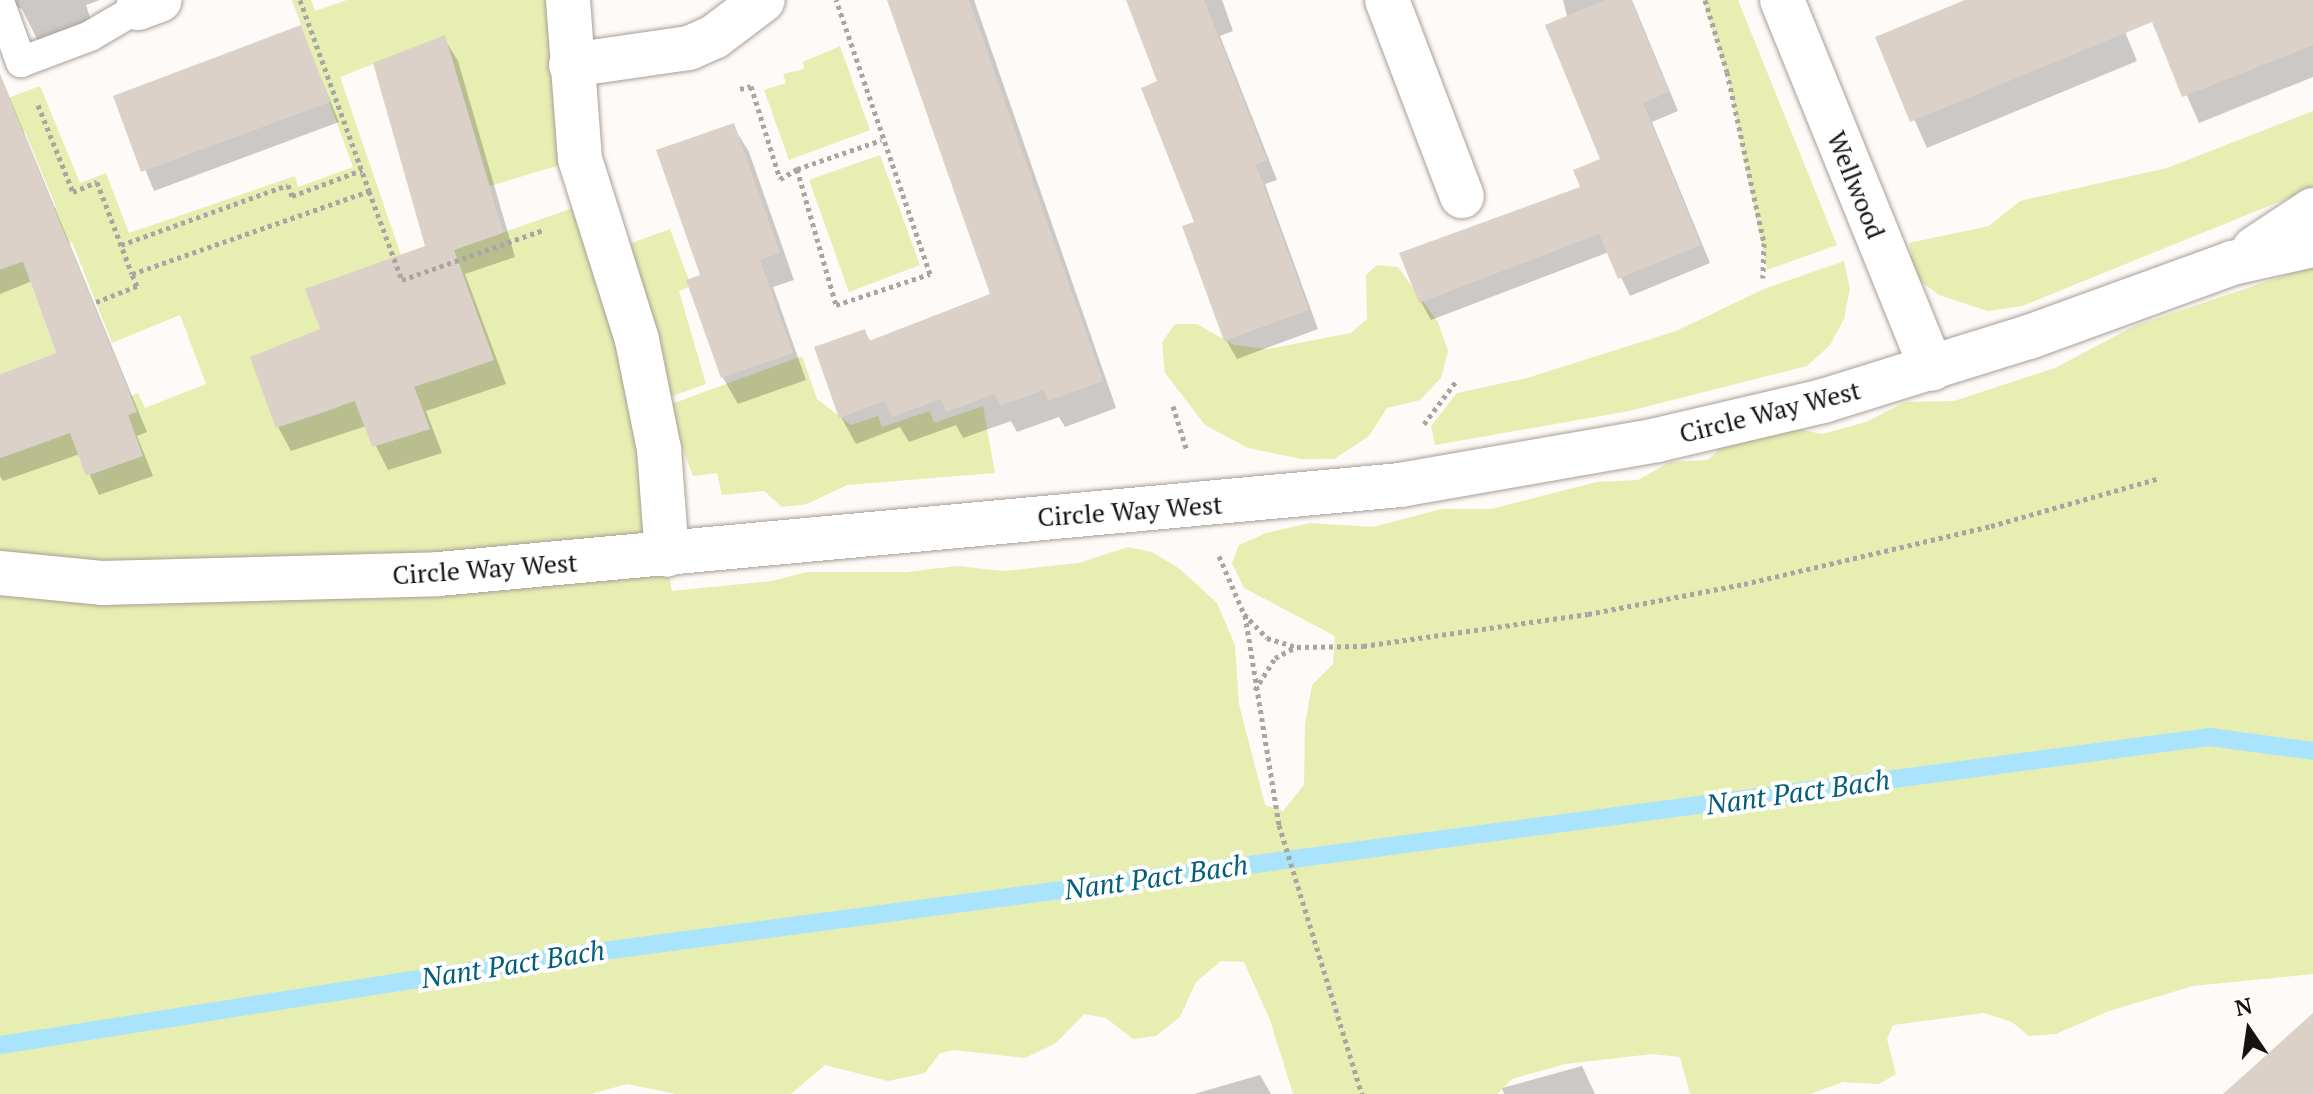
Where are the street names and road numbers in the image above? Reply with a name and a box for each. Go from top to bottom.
street label: Wellwood [1820,127,1892,243]
street label: Circle Way West [1676,374,1864,450]
street label: Circle Way West [1036,489,1224,533]
street label: Circle Way West [391,547,579,591]

